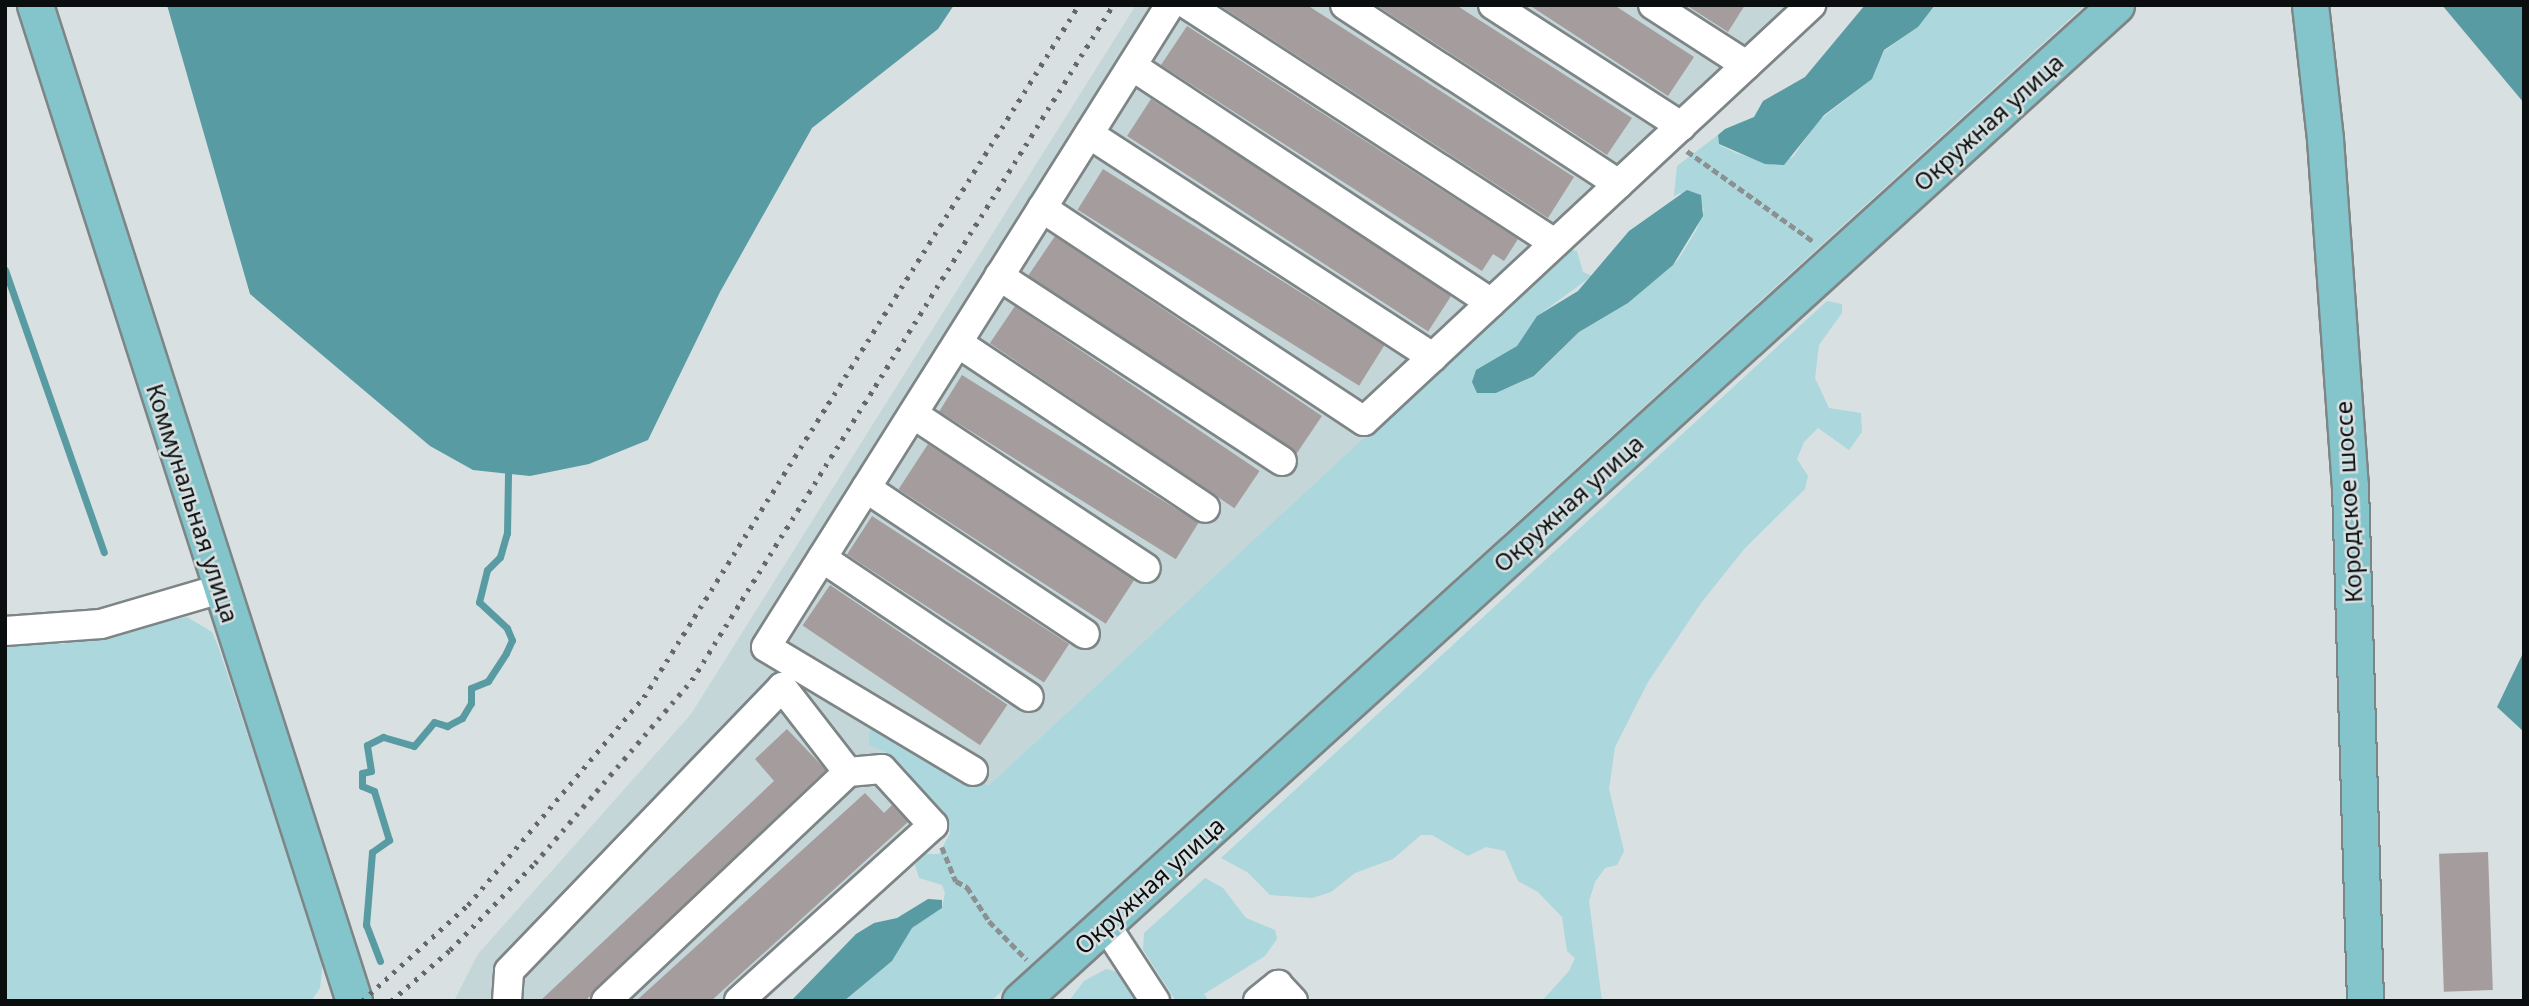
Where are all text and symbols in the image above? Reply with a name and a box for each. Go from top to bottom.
street label: Окружная улица [1907,47,2069,197]
street label: Коммунальная улица [141,380,245,626]
street label: Кородское шоссе [2328,400,2368,604]
street label: Окружная улица [1487,428,1649,578]
street label: Окружная улица [1068,810,1230,960]

